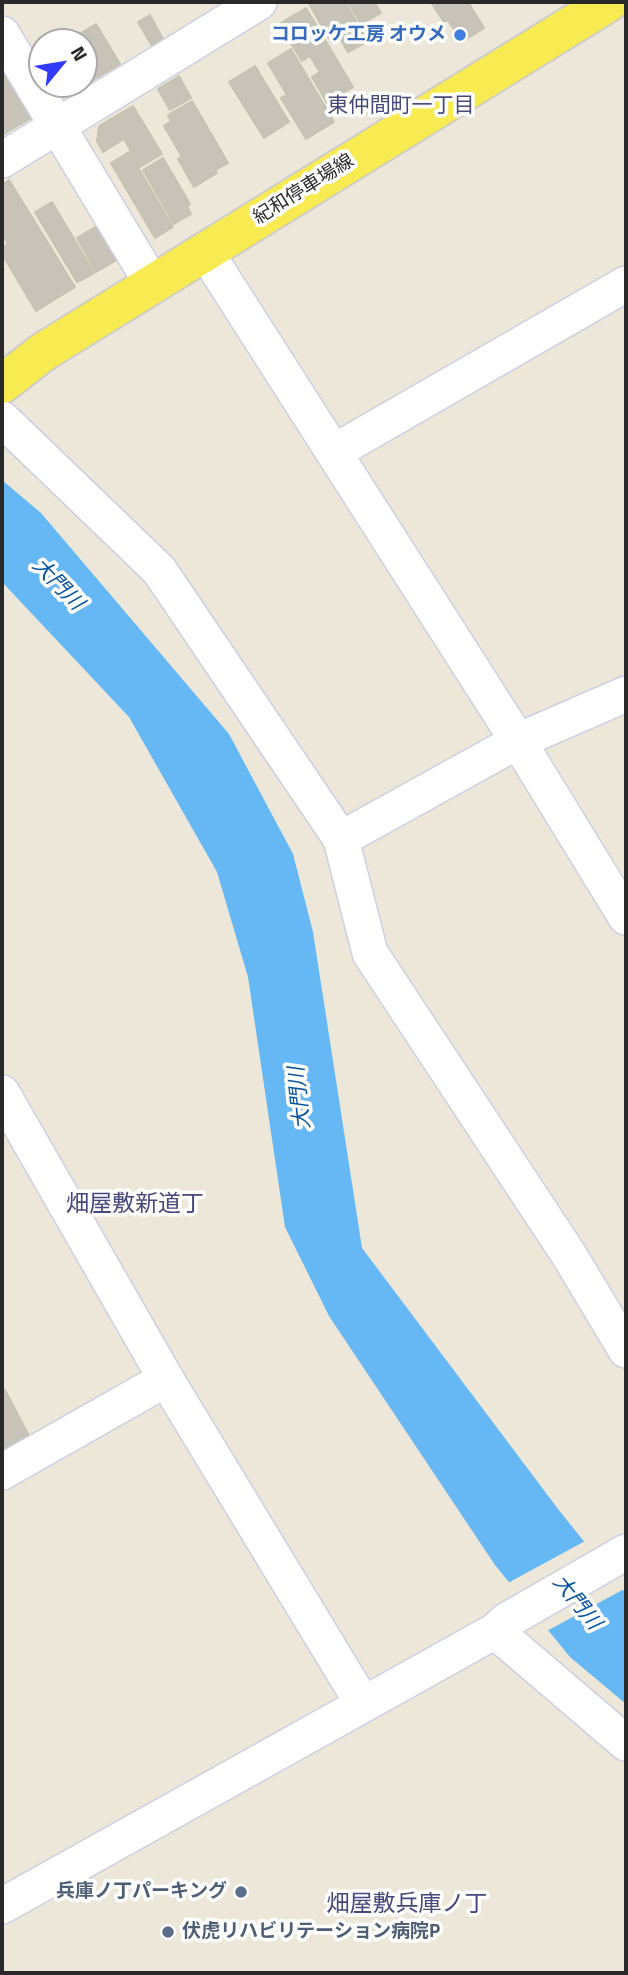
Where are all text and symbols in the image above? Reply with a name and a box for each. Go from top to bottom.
place label: コロッケ工房 オウメ [271,24,446,46]
marker: コロッケ工房 オウメ [452,27,468,43]
north arrow [28,28,98,98]
text: N [64,40,96,66]
district label: 東仲間町一丁目 [328,94,474,120]
street label: 紀和停車場線 [250,150,358,230]
water label: 大門川 [26,554,88,616]
water label: 大門川 [285,1065,317,1131]
district label: 畑屋敷新道丁 [66,1191,204,1219]
water label: 大門川 [546,1571,606,1635]
place label: 兵庫ノ丁パーキング [56,1881,227,1903]
marker: 兵庫ノ丁パーキング [233,1884,249,1900]
district label: 畑屋敷兵庫ノ丁 [327,1891,487,1919]
place label: 伏虎リハビリテーション病院P [182,1921,440,1943]
marker: 伏虎リハビリテーション病院P [160,1924,176,1940]

